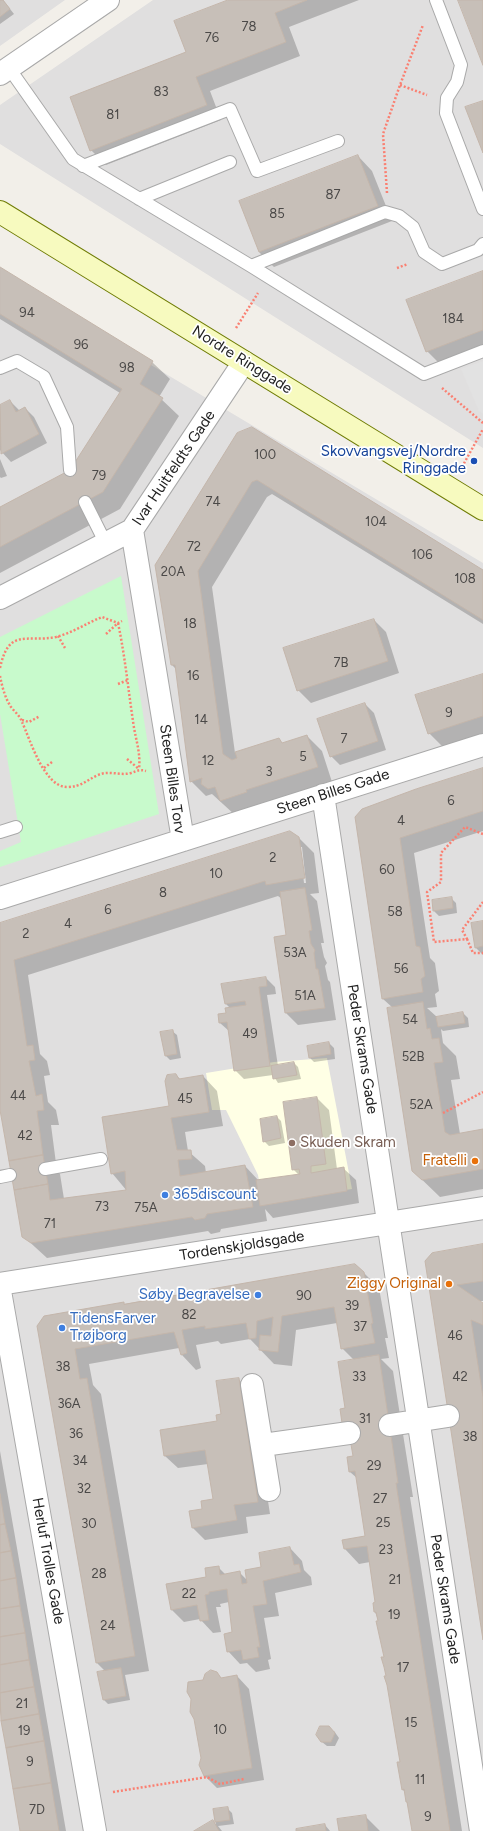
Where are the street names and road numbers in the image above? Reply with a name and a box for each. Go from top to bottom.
street label: Nordre Ringgade [189,322,295,398]
street label: Ivar Huitfeldts Gade [129,407,219,529]
street label: Steen Billes Torv [155,723,189,835]
street label: Steen Billes Gade [274,765,392,819]
street label: Peder Skrams Gade [343,983,381,1115]
street label: Tordenskjoldsgade [178,1227,306,1265]
street label: Herluf Trolles Gade [28,1496,68,1626]
street label: Peder Skrams Gade [426,1533,464,1665]

